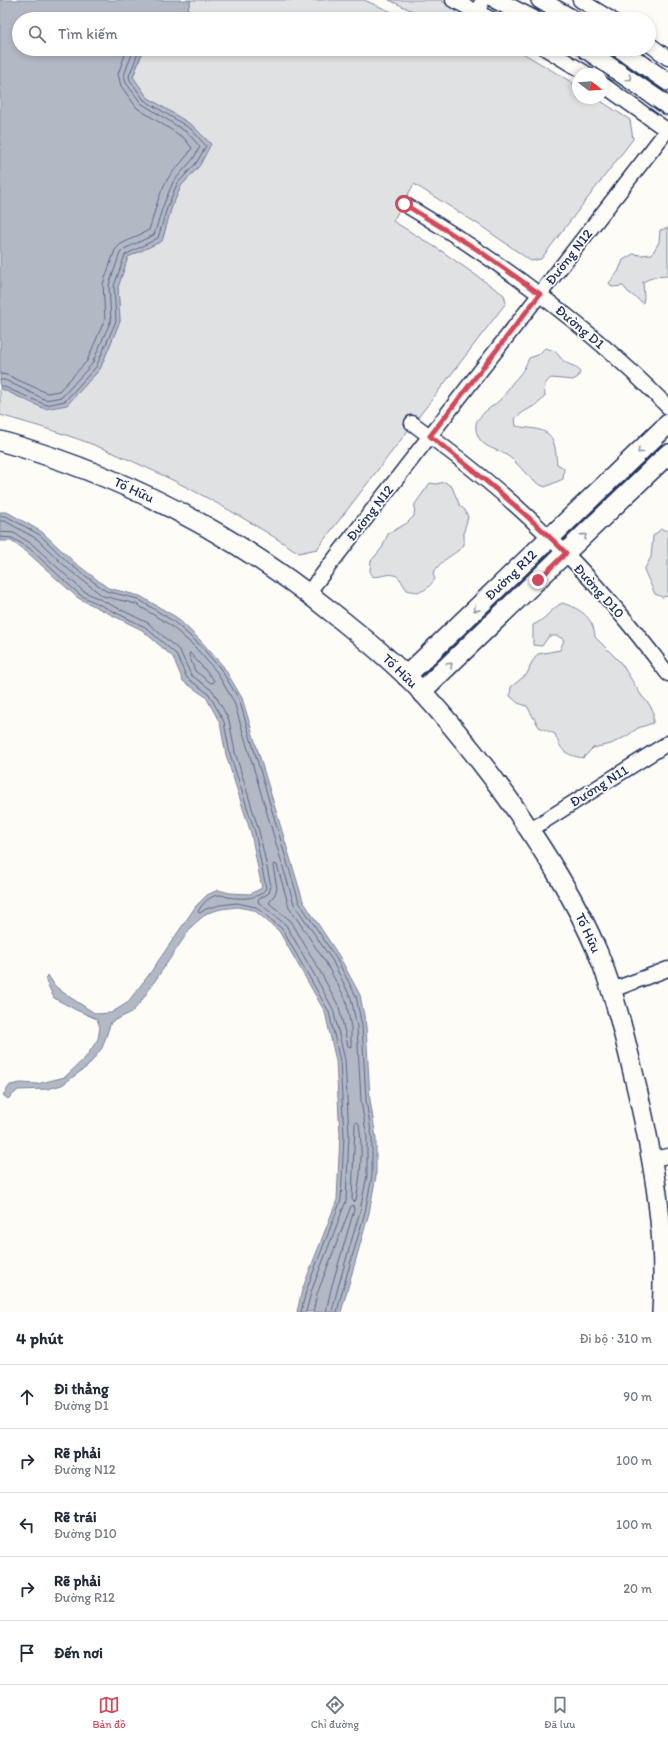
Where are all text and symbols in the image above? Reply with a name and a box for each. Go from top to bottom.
search box [12,12,656,56]
icon: search [26,23,48,45]
text: Tìm kiếm [58,25,118,43]
north arrow [572,68,608,104]
one-way arrow [625,73,632,81]
route start [395,195,413,213]
street label: Đường N12 [542,225,597,288]
street label: Đường D1 [552,302,608,353]
one-way arrow [637,446,645,454]
street label: Tố Hữu [111,473,157,507]
street label: Đường N12 [343,481,398,544]
one-way arrow [579,533,587,540]
street label: Đường R12 [482,546,541,604]
street label: Đường D10 [570,560,628,622]
route end [529,571,547,589]
one-way arrow [473,604,481,612]
street label: Tố Hữu [379,650,421,692]
one-way arrow [445,662,453,670]
street label: Đường N11 [567,761,632,811]
street label: Tố Hữu [571,910,605,956]
text: 4 phút [16,1328,64,1348]
text: Đi bộ · 310 m [580,1331,652,1346]
text: Đi thẳng [54,1380,109,1398]
icon: ahead [16,1386,38,1408]
text: 90 m [623,1389,652,1404]
text: Đường D1 [54,1398,109,1413]
text: Rẽ phải [54,1444,101,1462]
icon: right [16,1450,38,1472]
text: 100 m [616,1453,652,1468]
text: Đường N12 [54,1462,116,1477]
text: Rẽ trái [54,1508,97,1526]
icon: left [16,1514,38,1536]
text: 100 m [616,1517,652,1532]
text: Đường D10 [54,1526,117,1541]
text: Rẽ phải [54,1572,101,1590]
icon: right [16,1578,38,1600]
text: 20 m [623,1581,652,1596]
text: Đường R12 [54,1590,115,1605]
icon: arrive [16,1642,38,1664]
text: Đến nơi [54,1644,103,1662]
tab: Bản đồ [93,1694,126,1731]
tab: Chỉ đường [311,1694,359,1731]
tab: Đã lưu [544,1694,575,1731]

